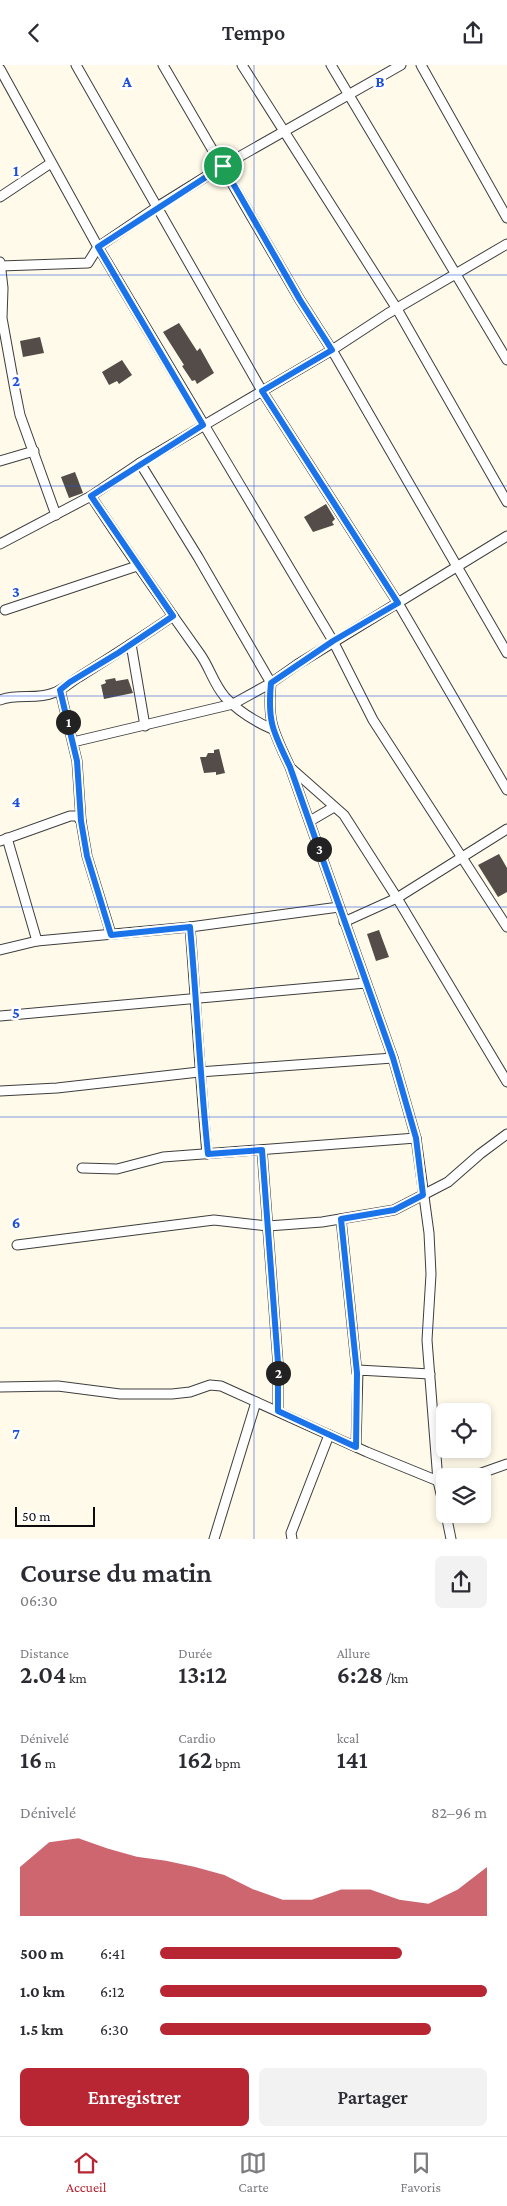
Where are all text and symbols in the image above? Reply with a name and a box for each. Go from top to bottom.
icon: back [20,19,48,47]
icon: share [459,19,487,47]
text: Tempo [222,20,285,45]
text: A [121,73,132,90]
text: B [375,73,385,90]
pin [202,145,244,187]
icon: arrive [209,152,237,180]
text: 1 [13,162,19,179]
text: 2 [12,372,20,389]
text: 3 [12,583,20,600]
pin: 1 [56,709,80,735]
text: 1 [66,714,71,730]
text: 4 [12,793,21,810]
pin: 3 [306,837,332,861]
text: 3 [316,841,323,857]
text: 5 [12,1004,20,1021]
text: 6 [12,1214,20,1231]
pin: 2 [266,1361,290,1385]
text: 2 [275,1365,282,1381]
map controls [436,1403,491,1523]
button: locate [436,1403,491,1458]
text: 7 [12,1425,20,1442]
button: layers [436,1468,491,1523]
scale bar [15,1503,95,1527]
text: 50 m [22,1508,50,1524]
button: share [435,1556,487,1608]
text: Course du matin [20,1557,212,1588]
text: 06:30 [20,1592,57,1609]
text: Distance [20,1645,69,1661]
text: Durée [178,1645,212,1661]
text: Allure [337,1645,370,1661]
text: 2.04 [20,1661,66,1688]
text: 13:12 [178,1661,227,1688]
text: 6:28 [337,1661,383,1688]
text: km [66,1670,87,1686]
text: /km [383,1670,409,1686]
text: Dénivelé [20,1730,69,1746]
text: Cardio [178,1730,216,1746]
text: kcal [337,1730,359,1746]
text: 16 [20,1746,42,1773]
text: 162 [178,1746,212,1773]
text: 141 [337,1746,368,1773]
text: m [42,1755,56,1771]
text: bpm [212,1755,241,1771]
text: Dénivelé [20,1804,76,1821]
text: 82–96 m [431,1804,487,1821]
text: 500 m [20,1945,64,1962]
text: 6:41 [100,1945,125,1962]
text: 1.0 km [20,1983,65,2000]
text: 6:12 [100,1983,125,2000]
text: 1.5 km [20,2021,64,2038]
text: 6:30 [100,2021,128,2038]
button: Enregistrer [20,2068,249,2126]
button: Partager [259,2068,487,2126]
tab: Accueil [66,2149,106,2195]
tab: Carte [238,2149,269,2195]
tab: Favoris [401,2149,441,2195]

